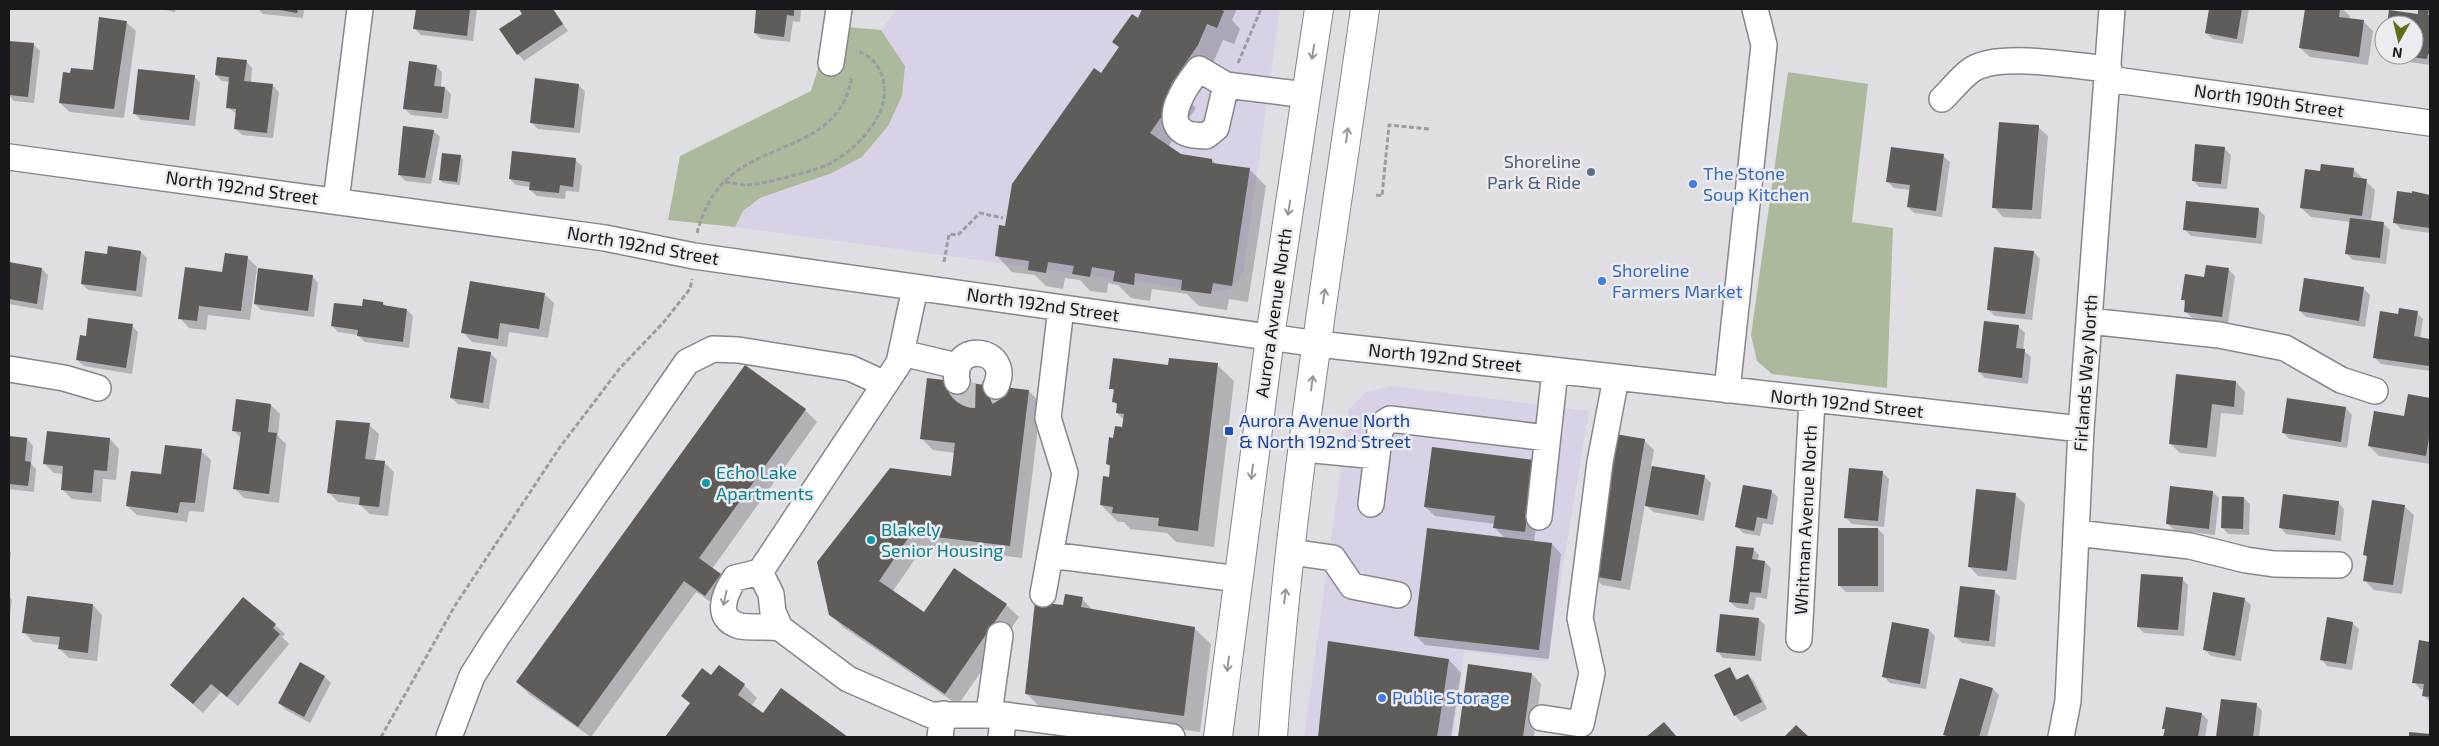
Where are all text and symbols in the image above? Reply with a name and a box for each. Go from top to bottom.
north arrow [2374,15,2424,65]
one-way arrow [1307,44,1317,60]
text: N [2391,44,2403,62]
street label: North 190th Street [2193,79,2346,121]
one-way arrow [1342,127,1352,143]
place label: Shoreline Park & Ride [1487,150,1581,193]
place label: The Stone Soup Kitchen [1703,162,1809,205]
street label: North 192nd Street [164,165,320,209]
marker: Shoreline Park & Ride [1585,166,1597,178]
marker: The Stone Soup Kitchen [1687,178,1699,190]
one-way arrow [1283,200,1293,216]
street label: North 192nd Street [566,221,721,269]
street label: Aurora Avenue North [1250,227,1296,399]
place label: Shoreline Farmers Market [1612,259,1743,302]
marker: Shoreline Farmers Market [1596,275,1608,287]
street label: North 192nd Street [965,282,1121,326]
one-way arrow [1320,288,1330,304]
street label: Firlands Way North [2069,294,2101,452]
street label: North 192nd Street [1367,338,1523,376]
one-way arrow [1308,375,1318,391]
street label: North 192nd Street [1769,384,1925,422]
place label: Aurora Avenue North & North 192nd Street [1239,409,1411,452]
street label: Whitman Avenue North [1789,424,1821,616]
marker: Aurora Avenue North & North 192nd Street [1223,425,1235,437]
place label: Echo Lake Apartments [716,461,814,504]
one-way arrow [1247,464,1257,480]
marker: Echo Lake Apartments [700,477,712,489]
place label: Blakely Senior Housing [881,518,1003,561]
marker: Blakely Senior Housing [865,534,877,546]
one-way arrow [1281,588,1291,604]
one-way arrow [720,590,729,606]
one-way arrow [1223,656,1233,672]
place label: Public Storage [1392,686,1510,708]
marker: Public Storage [1376,692,1388,704]

